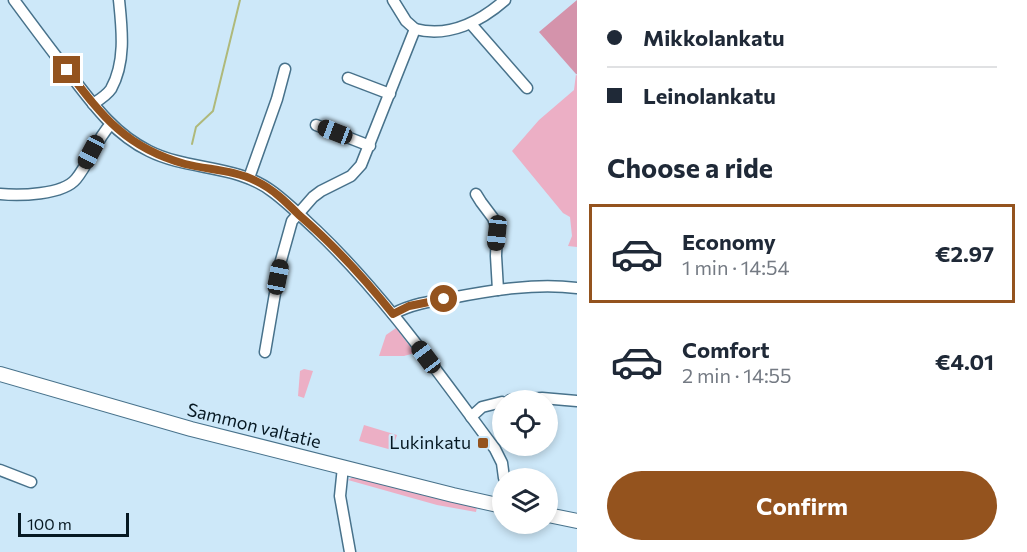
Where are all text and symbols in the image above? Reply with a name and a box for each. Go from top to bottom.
text: Mikkolankatu [643,24,785,51]
route end [53,56,80,83]
text: Leinolankatu [643,82,776,109]
car [315,117,355,147]
car [75,132,107,172]
text: Choose a ride [607,151,773,184]
car [486,214,508,252]
icon: car [610,227,664,281]
text: Economy [682,228,776,255]
text: €2.97 [935,240,994,267]
text: 1 min · 14:54 [682,255,790,279]
car [266,258,290,296]
route start [430,285,457,312]
icon: car [610,335,664,389]
text: Comfort [682,336,770,363]
car [408,337,444,377]
text: €4.01 [935,348,994,375]
text: 2 min · 14:55 [682,363,792,387]
map controls [492,390,558,534]
button: locate [492,390,558,456]
street label: Sammon valtatie [185,398,323,452]
place label: Lukinkatu [389,431,471,453]
marker: Lukinkatu [476,436,490,450]
button: layers [492,468,558,534]
button: Confirm [607,471,997,540]
scale bar [18,510,129,538]
text: 100 m [27,514,72,533]

